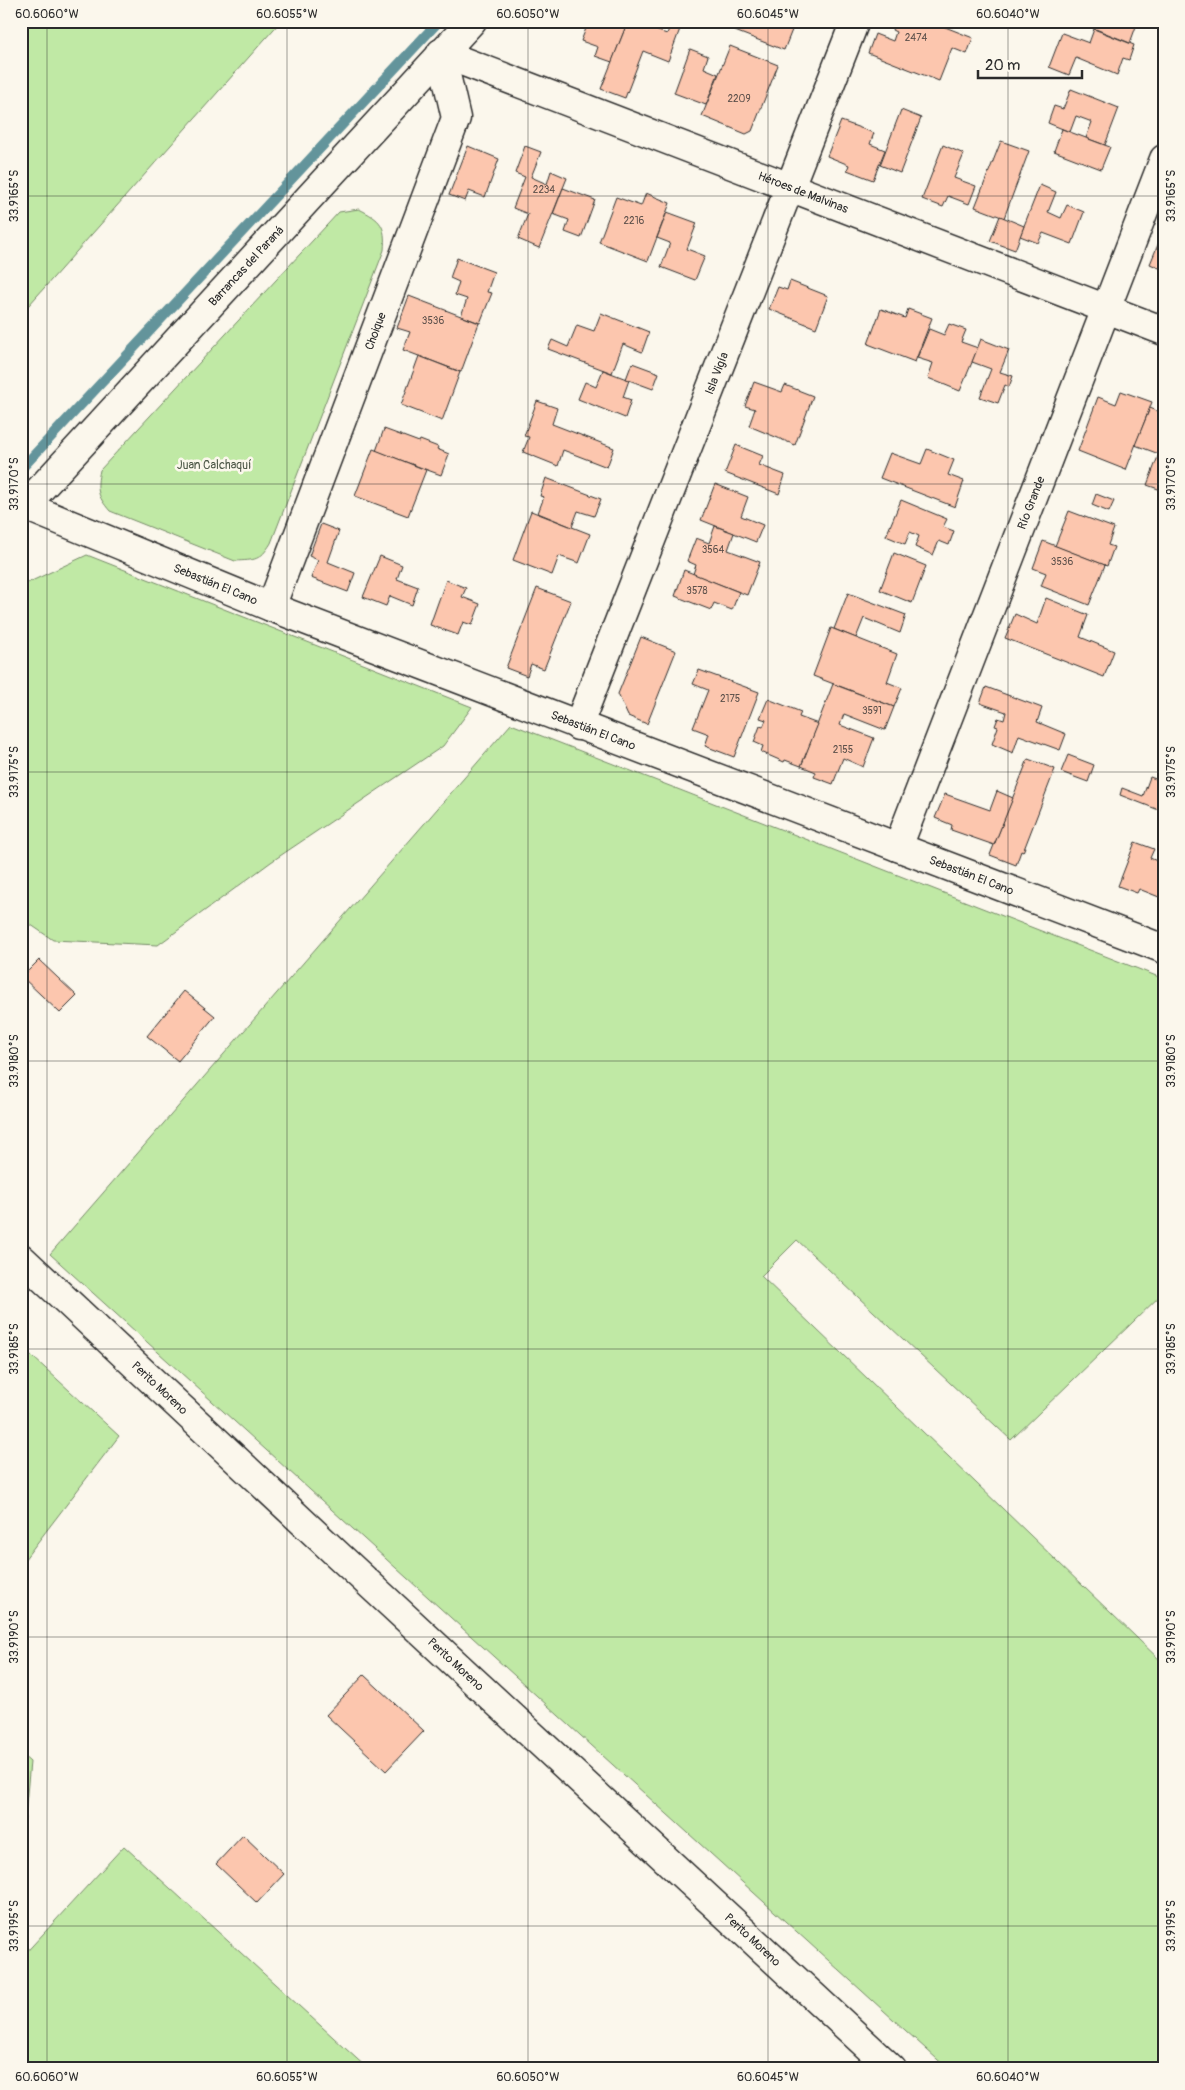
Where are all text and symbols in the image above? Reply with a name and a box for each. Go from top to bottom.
text: 60.6060°W [15,7,79,22]
text: 60.6055°W [256,7,318,22]
text: 60.6050°W [496,7,560,22]
text: 60.6045°W [737,7,799,22]
text: 60.6040°W [976,7,1040,22]
house number: 2474 [905,32,927,44]
scale bar [978,48,1081,80]
text: 20 m [985,56,1020,75]
house number: 2209 [727,93,751,105]
street label: Héroes de Malvinas [756,168,851,217]
text: 33.9165°S [7,170,22,222]
text: 33.9165°S [1164,170,1179,222]
house number: 2234 [533,184,555,196]
house number: 2216 [624,215,645,227]
street label: Barrancas del Paraná [205,222,287,309]
street label: Choique [361,310,389,352]
house number: 3536 [422,315,444,327]
street label: Isla Vigía [702,350,732,397]
text: 33.9170°S [7,457,22,511]
text: 33.9170°S [1164,457,1179,511]
park label: Juan Calchaquí [177,458,251,473]
street label: Río Grande [1014,474,1048,531]
house number: 3564 [702,544,725,556]
house number: 3536 [1051,556,1073,568]
street label: Sebastián El Cano [171,560,260,608]
house number: 3578 [686,585,708,597]
house number: 2175 [720,693,740,705]
house number: 3591 [862,705,882,717]
street label: Sebastián El Cano [549,707,638,754]
house number: 2155 [833,744,853,756]
text: 33.9175°S [7,746,22,798]
text: 33.9175°S [1164,746,1179,798]
street label: Sebastián El Cano [927,852,1017,898]
text: 33.9180°S [7,1034,22,1088]
text: 33.9180°S [1164,1034,1179,1088]
text: 33.9185°S [7,1323,22,1375]
text: 33.9185°S [1164,1323,1179,1375]
street label: Perito Moreno [129,1358,191,1418]
text: 33.9190°S [7,1610,22,1664]
text: 33.9190°S [1164,1610,1179,1664]
street label: Perito Moreno [425,1635,487,1694]
text: 33.9195°S [7,1900,22,1952]
text: 33.9195°S [1164,1900,1179,1952]
street label: Perito Moreno [721,1910,784,1970]
text: 60.6060°W [15,2070,79,2085]
text: 60.6055°W [256,2070,318,2085]
text: 60.6050°W [496,2070,560,2085]
text: 60.6045°W [737,2070,799,2085]
text: 60.6040°W [976,2070,1040,2085]

